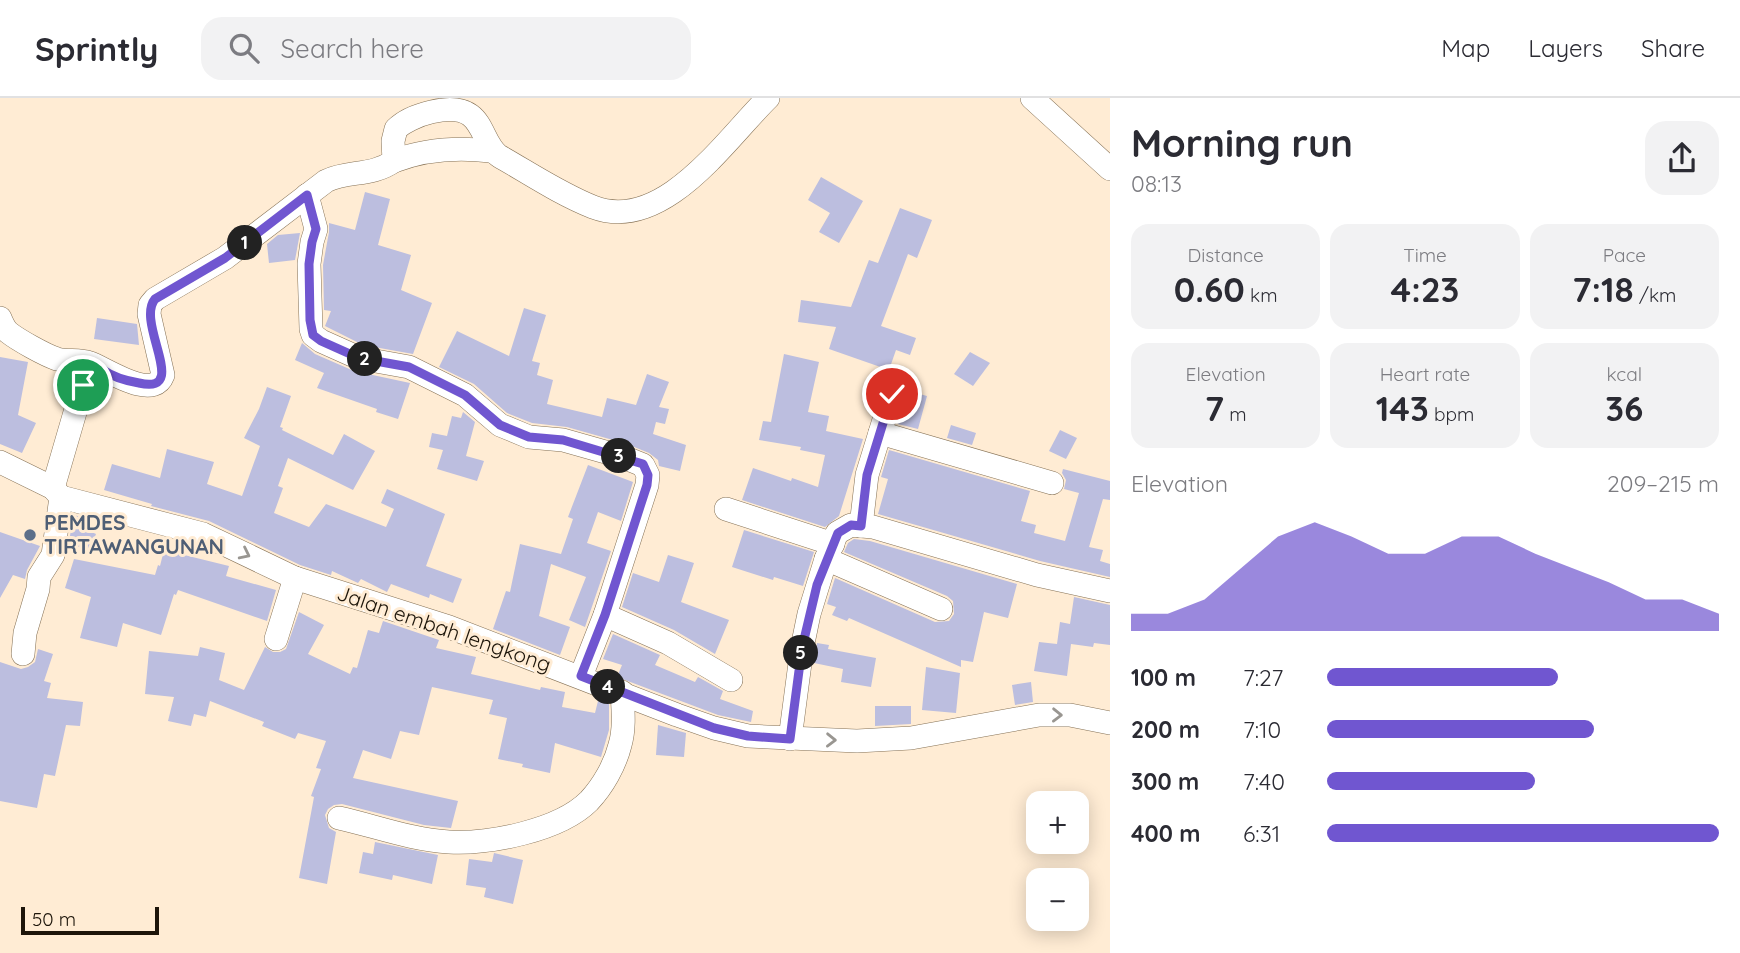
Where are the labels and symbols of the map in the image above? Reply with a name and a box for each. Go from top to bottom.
pin: 1 [228,226,262,260]
pin: 2 [348,342,382,376]
pin [53,355,113,415]
pin [862,364,922,424]
pin: 3 [602,438,636,474]
place label: PEMDES TIRTAWANGUNAN [44,509,224,559]
marker: PEMDES TIRTAWANGUNAN [22,527,38,543]
one-way arrow [238,546,250,560]
street label: Jalan embah lengkong [334,579,555,677]
pin: 5 [784,636,818,670]
pin: 4 [590,670,626,704]
one-way arrow [1052,707,1063,723]
one-way arrow [826,733,837,748]
scale bar [21,904,159,936]

